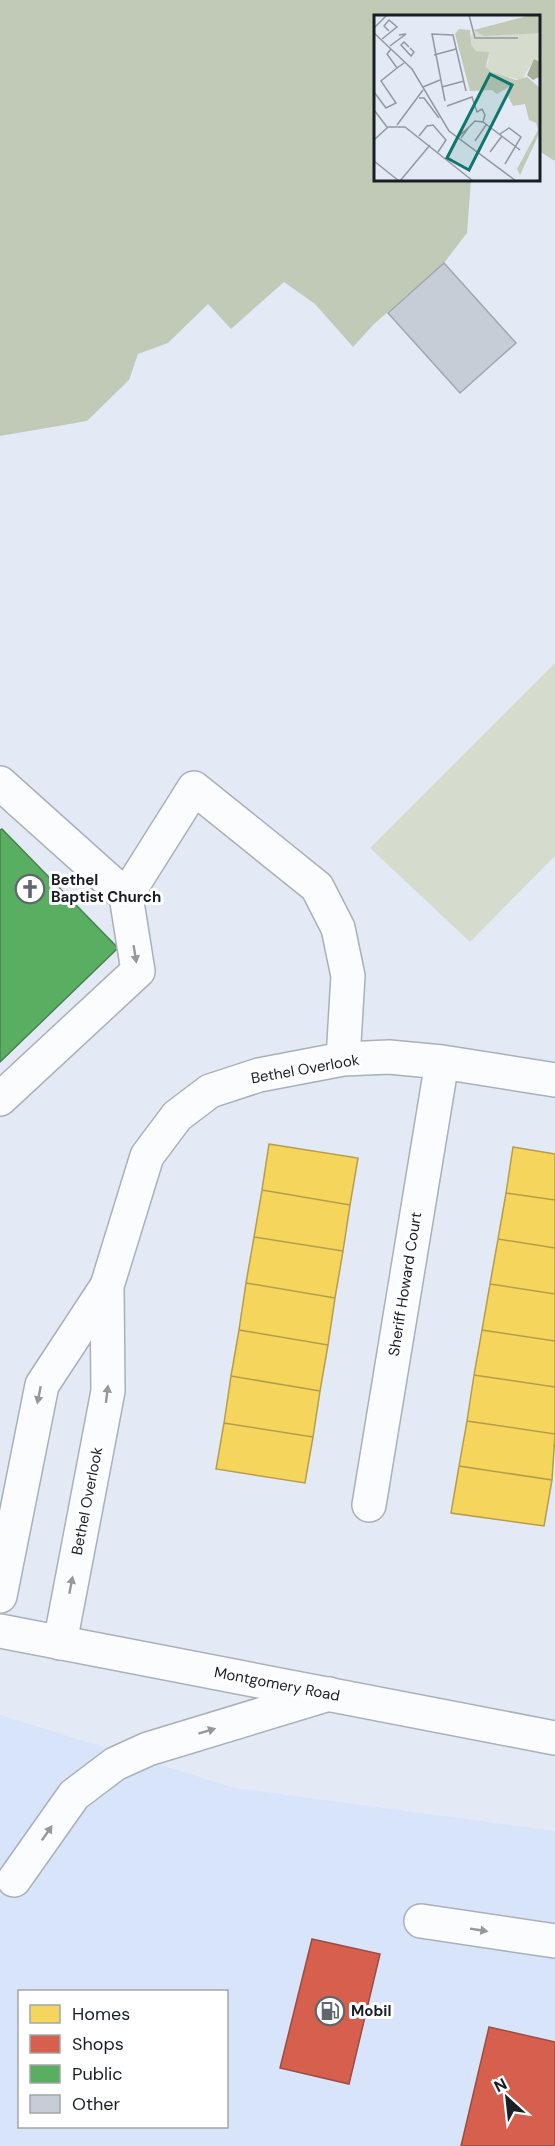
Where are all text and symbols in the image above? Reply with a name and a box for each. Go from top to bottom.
inset map [374,15,540,182]
place label: Bethel Baptist Church [51,870,161,907]
church icon: Bethel Baptist Church [14,873,46,905]
one-way arrow [131,944,140,963]
street label: Bethel Overlook [249,1050,361,1088]
street label: Sheriff Howard Court [384,1210,426,1358]
one-way arrow [102,1384,111,1403]
one-way arrow [34,1386,44,1405]
street label: Bethel Overlook [67,1445,107,1557]
one-way arrow [66,1576,75,1595]
street label: Montgomery Road [212,1662,342,1706]
one-way arrow [198,1726,216,1735]
one-way arrow [41,1825,53,1841]
one-way arrow [470,1925,489,1934]
legend [18,1990,228,2128]
fuel station icon: Mobil [314,1995,346,2027]
place label: Mobil [351,2001,391,2021]
text: Homes [72,2002,130,2026]
text: Shops [72,2032,124,2056]
text: Public [72,2062,123,2086]
north arrow [477,2068,537,2128]
text: N [490,2073,510,2097]
text: Other [72,2092,121,2116]

